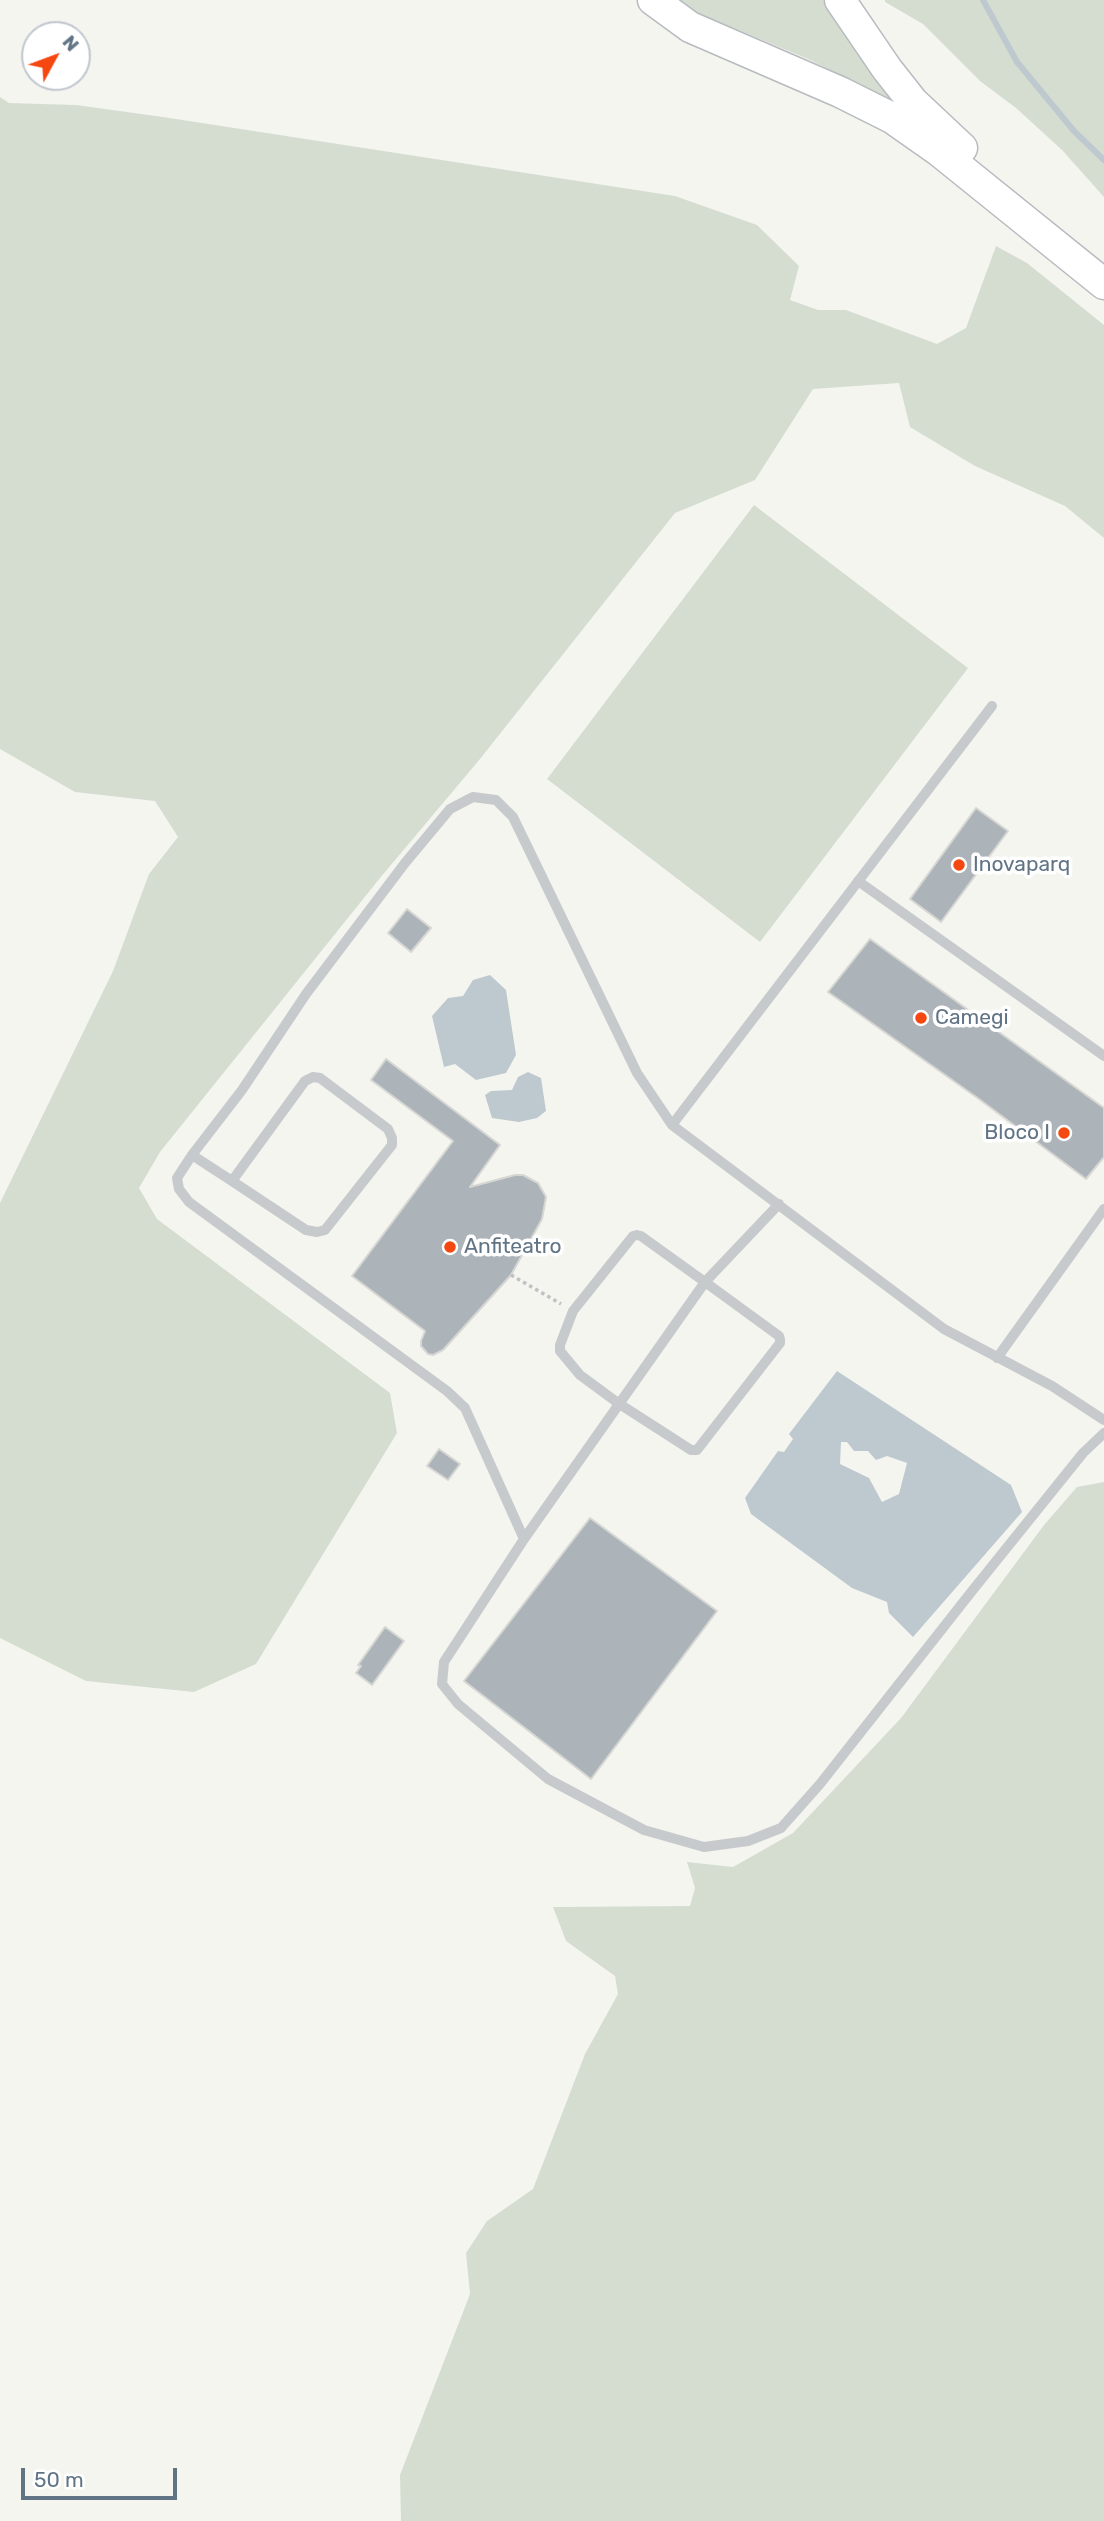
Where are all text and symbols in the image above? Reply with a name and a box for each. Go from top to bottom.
north arrow [21,21,91,91]
text: N [58,30,84,56]
place label: Inovaparq [973,852,1070,878]
marker: Inovaparq [951,857,967,873]
place label: Camegi [935,1005,1009,1031]
marker: Camegi [913,1010,929,1026]
place label: Bloco I [984,1120,1050,1146]
marker: Bloco I [1056,1125,1072,1141]
place label: Anfiteatro [464,1234,562,1260]
marker: Anfiteatro [442,1239,458,1255]
scale bar [24,2454,180,2498]
text: 50 m [34,2467,84,2492]

